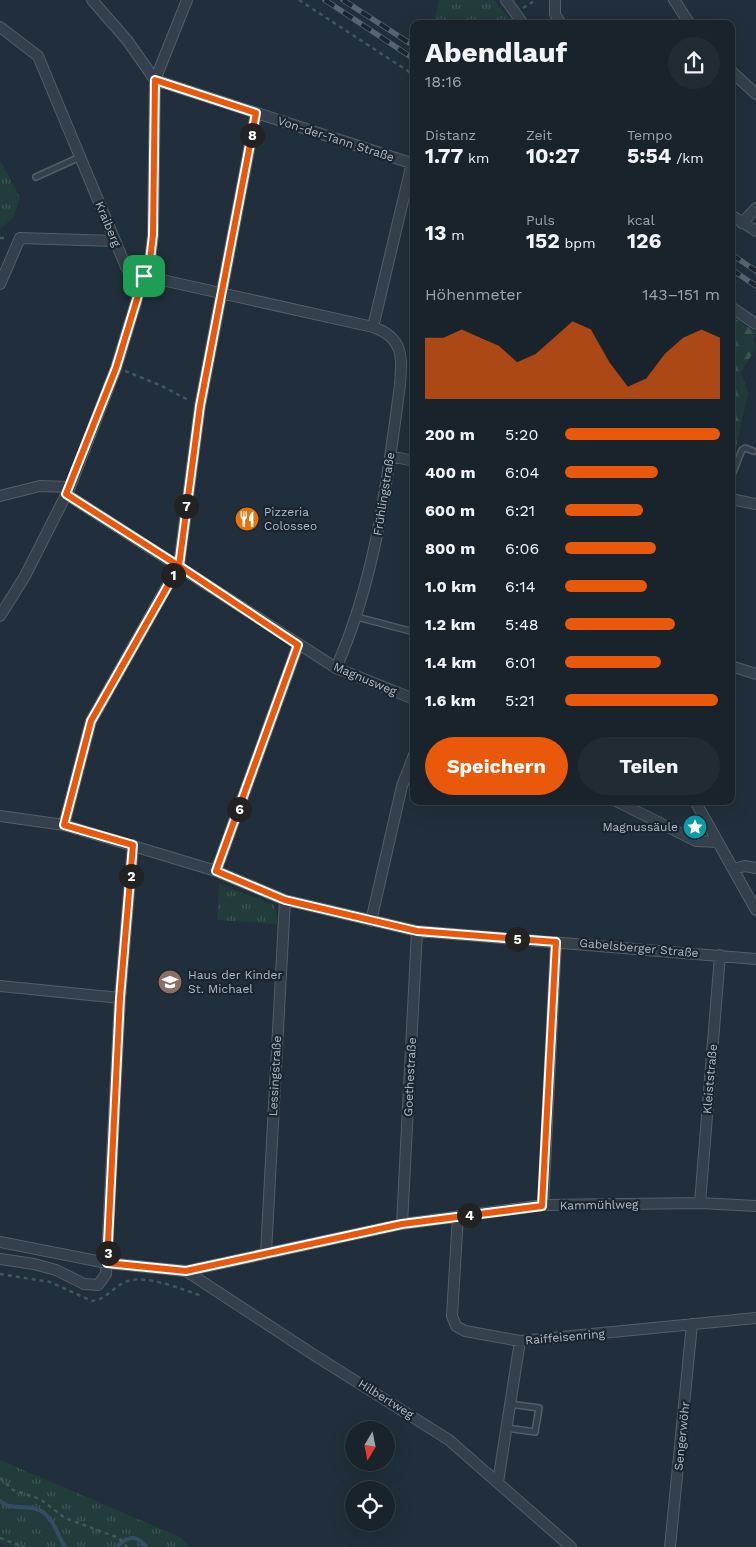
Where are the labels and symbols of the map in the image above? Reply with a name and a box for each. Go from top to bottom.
street label: Von-der-Tann Straße [276,114,396,164]
pin: 8 [240,122,264,148]
street label: Kraiberg [92,199,124,249]
pin [123,255,165,297]
street label: Frühlingstraße [370,451,398,537]
pin: 7 [174,494,198,518]
place label: Pizzeria Colosseo [264,505,317,533]
restaurant icon: Pizzeria Colosseo [234,506,260,532]
pin: 1 [160,562,186,588]
street label: Magnusweg [331,659,399,699]
pin: 6 [226,796,252,822]
place icon: Magnussäule [682,814,708,840]
place label: Magnussäule [602,820,678,834]
pin: 2 [118,864,144,888]
pin: 5 [504,926,530,952]
street label: Gabelsberger Straße [579,936,699,960]
place label: Haus der Kinder St. Michael [188,968,282,996]
school or university icon: Haus der Kinder St. Michael [157,969,183,995]
street label: Lessingstraße [266,1035,284,1117]
street label: Goethestraße [401,1037,419,1117]
street label: Kleiststraße [700,1043,720,1115]
street label: Kammühlweg [559,1197,639,1213]
pin: 4 [456,1202,482,1228]
pin: 3 [96,1240,120,1266]
street label: Raiffeisenring [525,1326,606,1347]
street label: Hilbertweg [356,1376,417,1422]
street label: Sengerwöhr [671,1401,693,1471]
north arrow [345,1421,395,1471]

